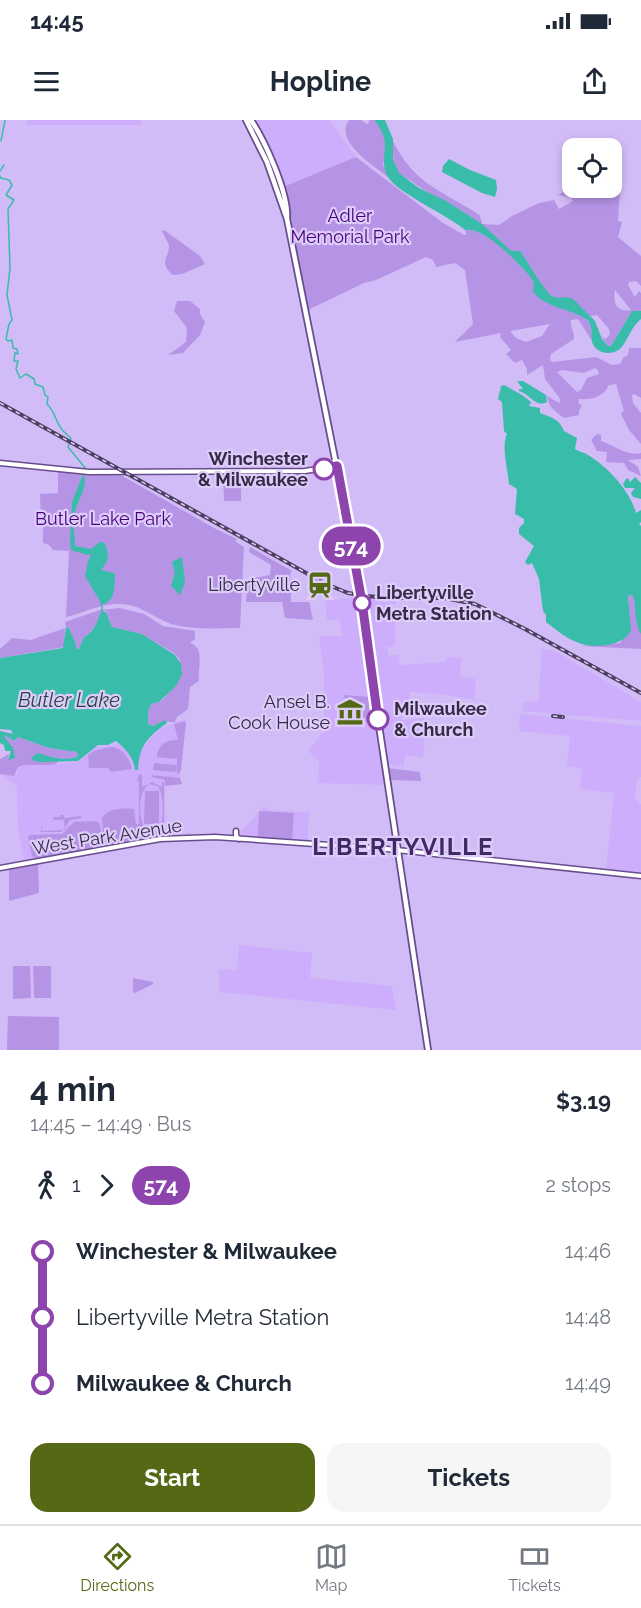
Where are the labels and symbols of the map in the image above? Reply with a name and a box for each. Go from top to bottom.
park label: Adler Memorial Park [290,205,410,247]
place label: Winchester & Milwaukee [198,448,308,490]
marker: Winchester & Milwaukee [313,458,335,480]
park label: Butler Lake Park [35,508,171,529]
line badge: 574 [316,526,386,566]
station icon: Libertyville [305,570,335,600]
place label: Libertyville [208,574,300,595]
place label: Libertyville Metra Station [376,582,492,624]
marker: Libertyville Metra Station [353,594,371,612]
water label: Butler Lake [18,688,120,712]
place label: Ansel B. Cook House [228,691,330,733]
museum icon: Ansel B. Cook House [335,697,365,727]
place label: Milwaukee & Church [394,698,487,740]
marker: Milwaukee & Church [367,708,389,730]
street label: West Park Avenue [30,814,184,859]
district label: LIBERTYVILLE [312,832,494,861]

